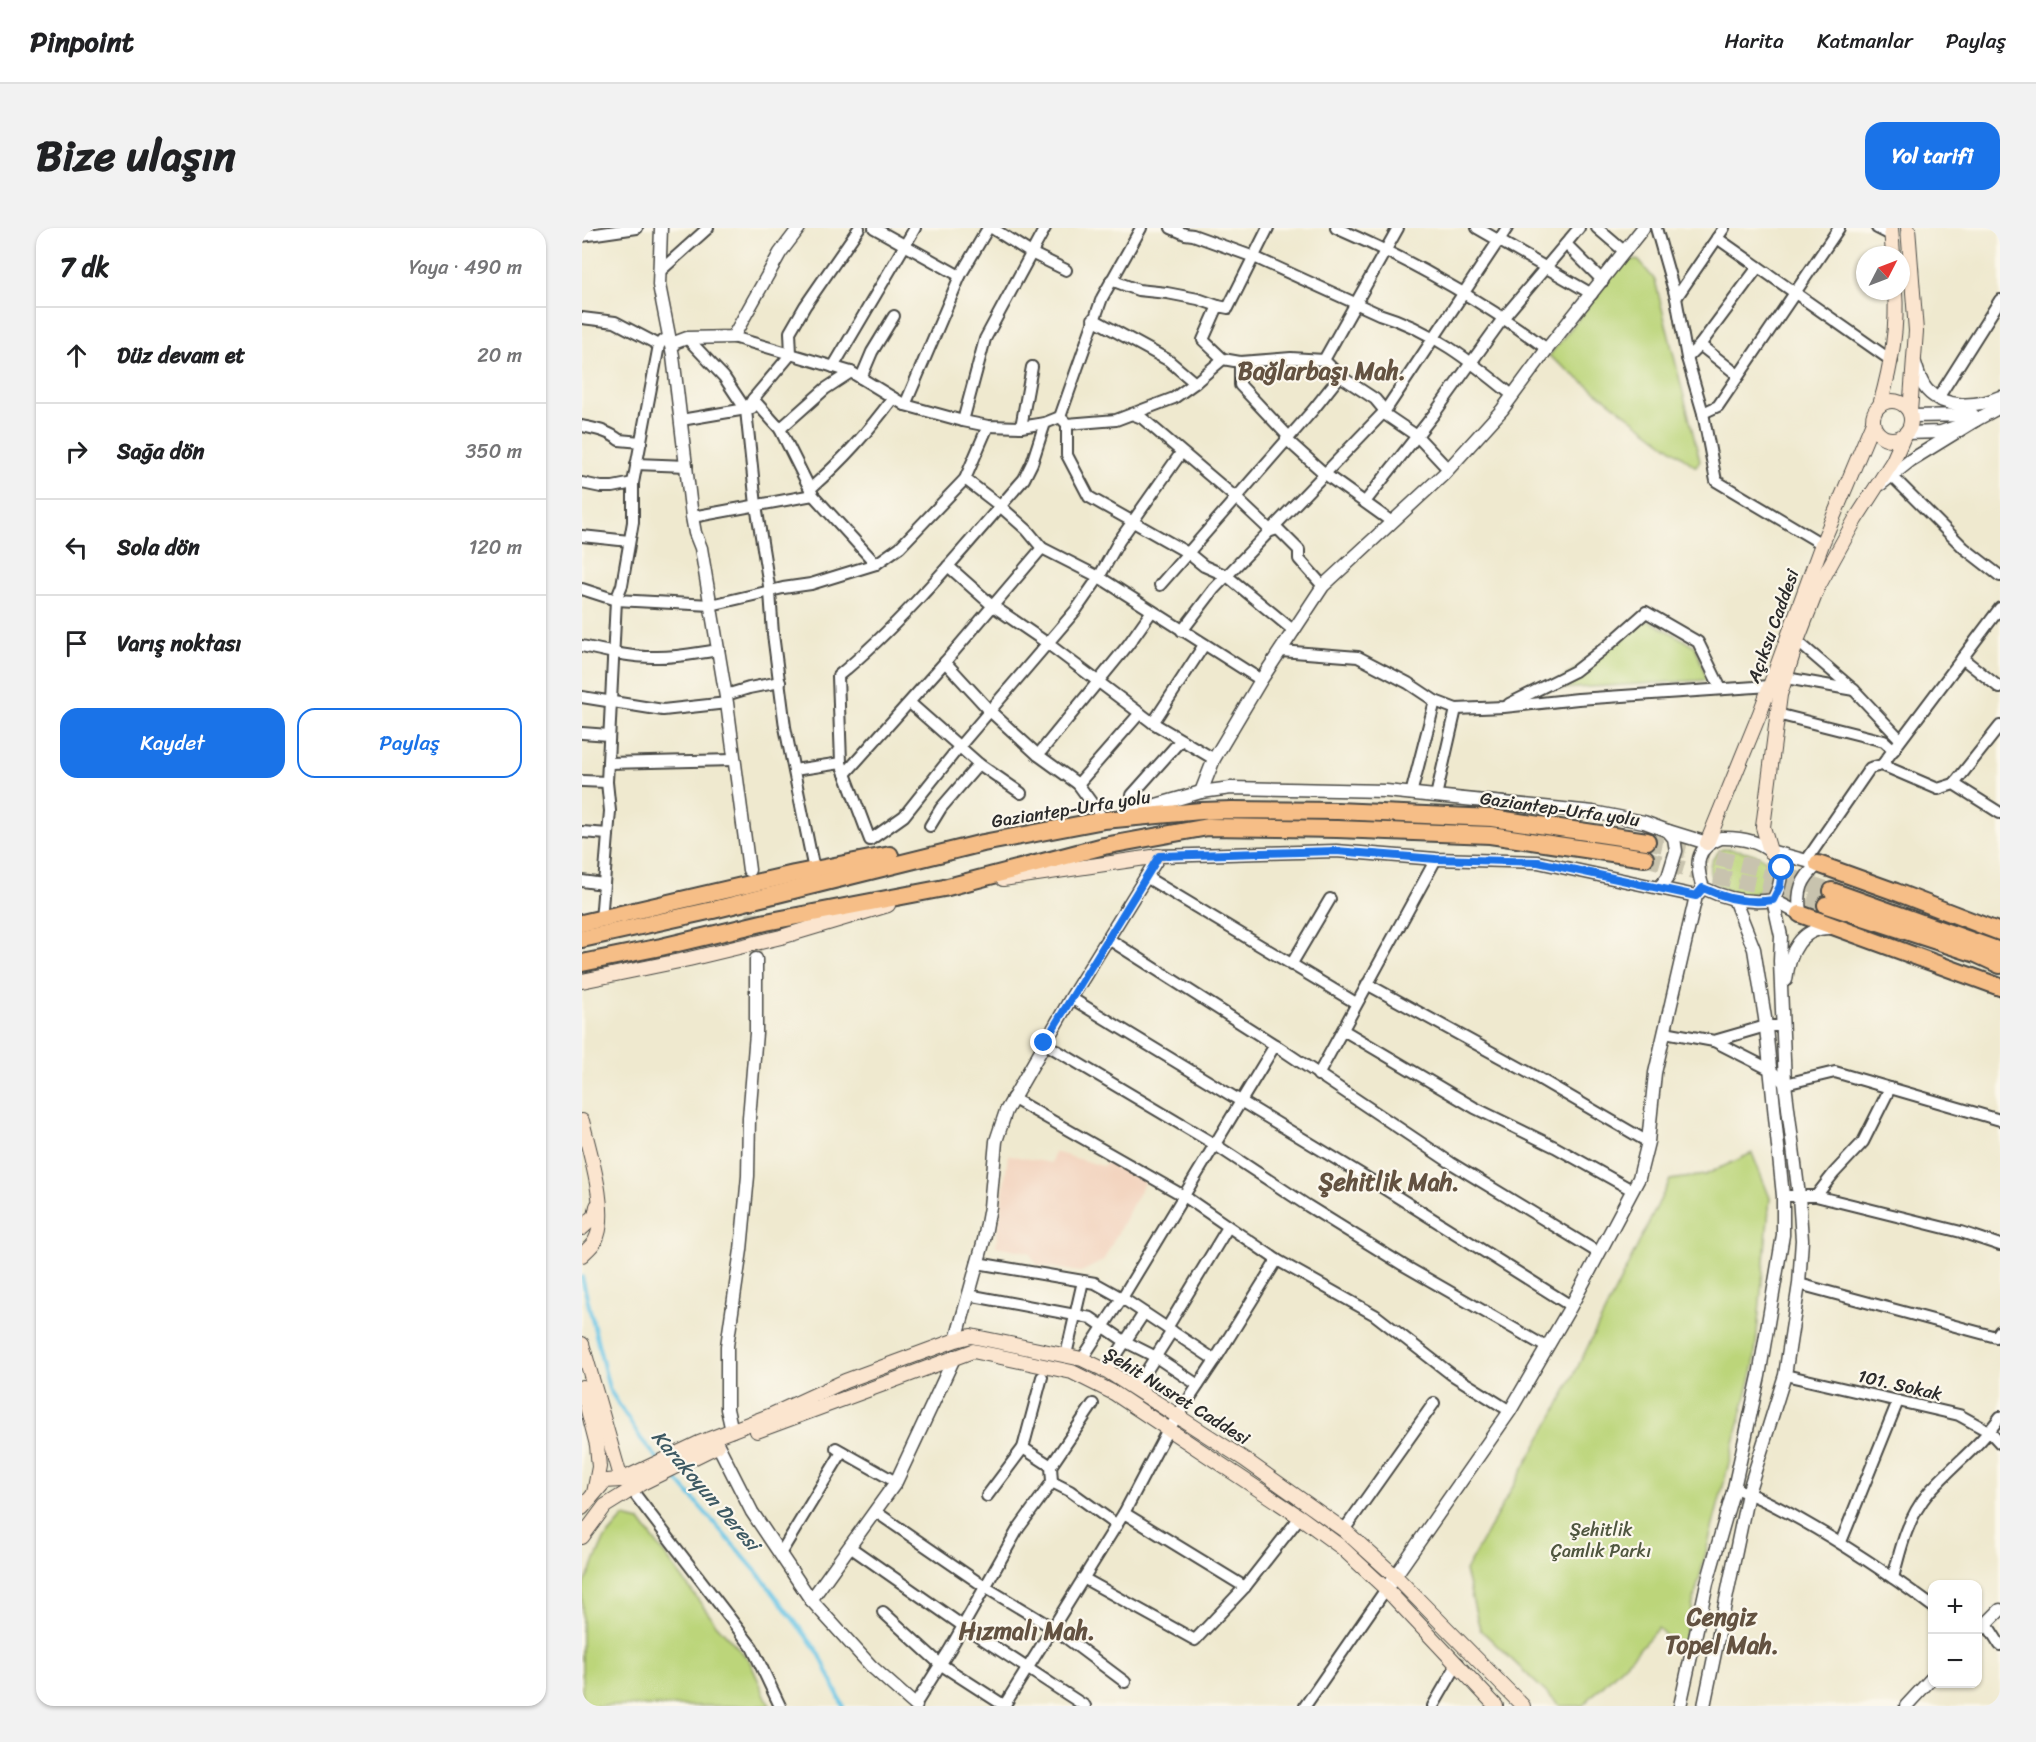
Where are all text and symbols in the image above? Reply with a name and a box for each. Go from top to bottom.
text: Pinpoint [30,17,134,66]
text: Harita [1724,22,1784,60]
text: Katmanlar [1817,22,1913,60]
text: Paylaş [1946,22,2006,60]
text: Bize ulaşın [36,119,236,193]
button: Yol tarifi [1865,122,2000,190]
text: 7 dk [60,244,109,290]
north arrow [1856,246,1910,300]
text: Yaya · 490 m [409,250,522,285]
text: Düz devam et [117,336,245,375]
text: 20 m [477,338,522,373]
icon: ahead [60,339,93,372]
district label: Bağlarbaşı Mah. [1238,350,1406,392]
text: Sağa dön [117,432,204,471]
text: 350 m [466,434,522,469]
icon: right [60,435,93,468]
text: Sola dön [117,528,200,567]
text: 120 m [469,530,522,565]
icon: left [60,531,93,564]
street label: Açıksu Caddesi [1737,564,1809,688]
text: Varış noktası [117,624,241,663]
icon: arrive [60,627,93,660]
button: Kaydet [60,708,285,778]
button: Paylaş [297,708,522,778]
street label: Gaziantep-Urfa yolu [989,781,1153,837]
street label: Gaziantep-Urfa yolu [1478,782,1642,836]
route start [1768,854,1794,880]
route end [1030,1029,1056,1055]
district label: Şehitlik Mah. [1318,1161,1460,1203]
street label: Şehit Nusret Caddesi [1098,1338,1257,1454]
street label: 101. Sokak [1855,1360,1946,1410]
water label: Karakoyun Deresi [643,1422,772,1562]
park label: Şehitlik Çamlık Parkı [1551,1514,1651,1567]
map controls [1928,1580,1982,1688]
button: + [1928,1580,1982,1634]
district label: Cengiz Topel Mah. [1665,1596,1779,1666]
district label: Hızmalı Mah. [959,1610,1095,1652]
button: − [1928,1634,1982,1688]

